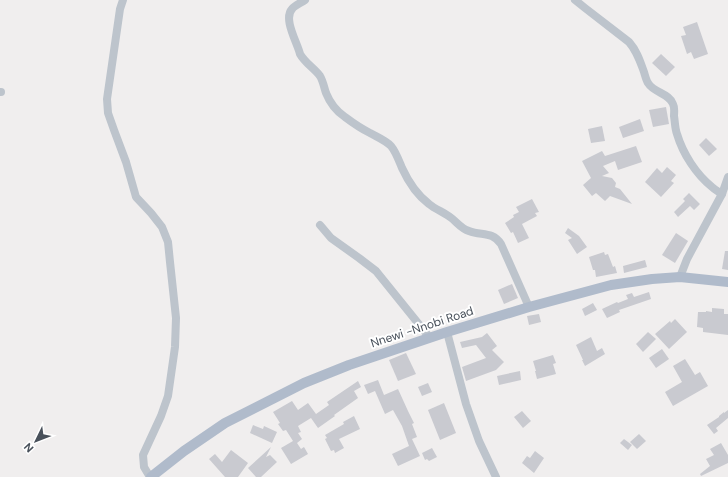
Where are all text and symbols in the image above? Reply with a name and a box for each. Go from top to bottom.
street label: Nnewi -Nnobi Road [369,303,475,351]
north arrow [16,421,56,461]
text: N [21,440,37,456]

